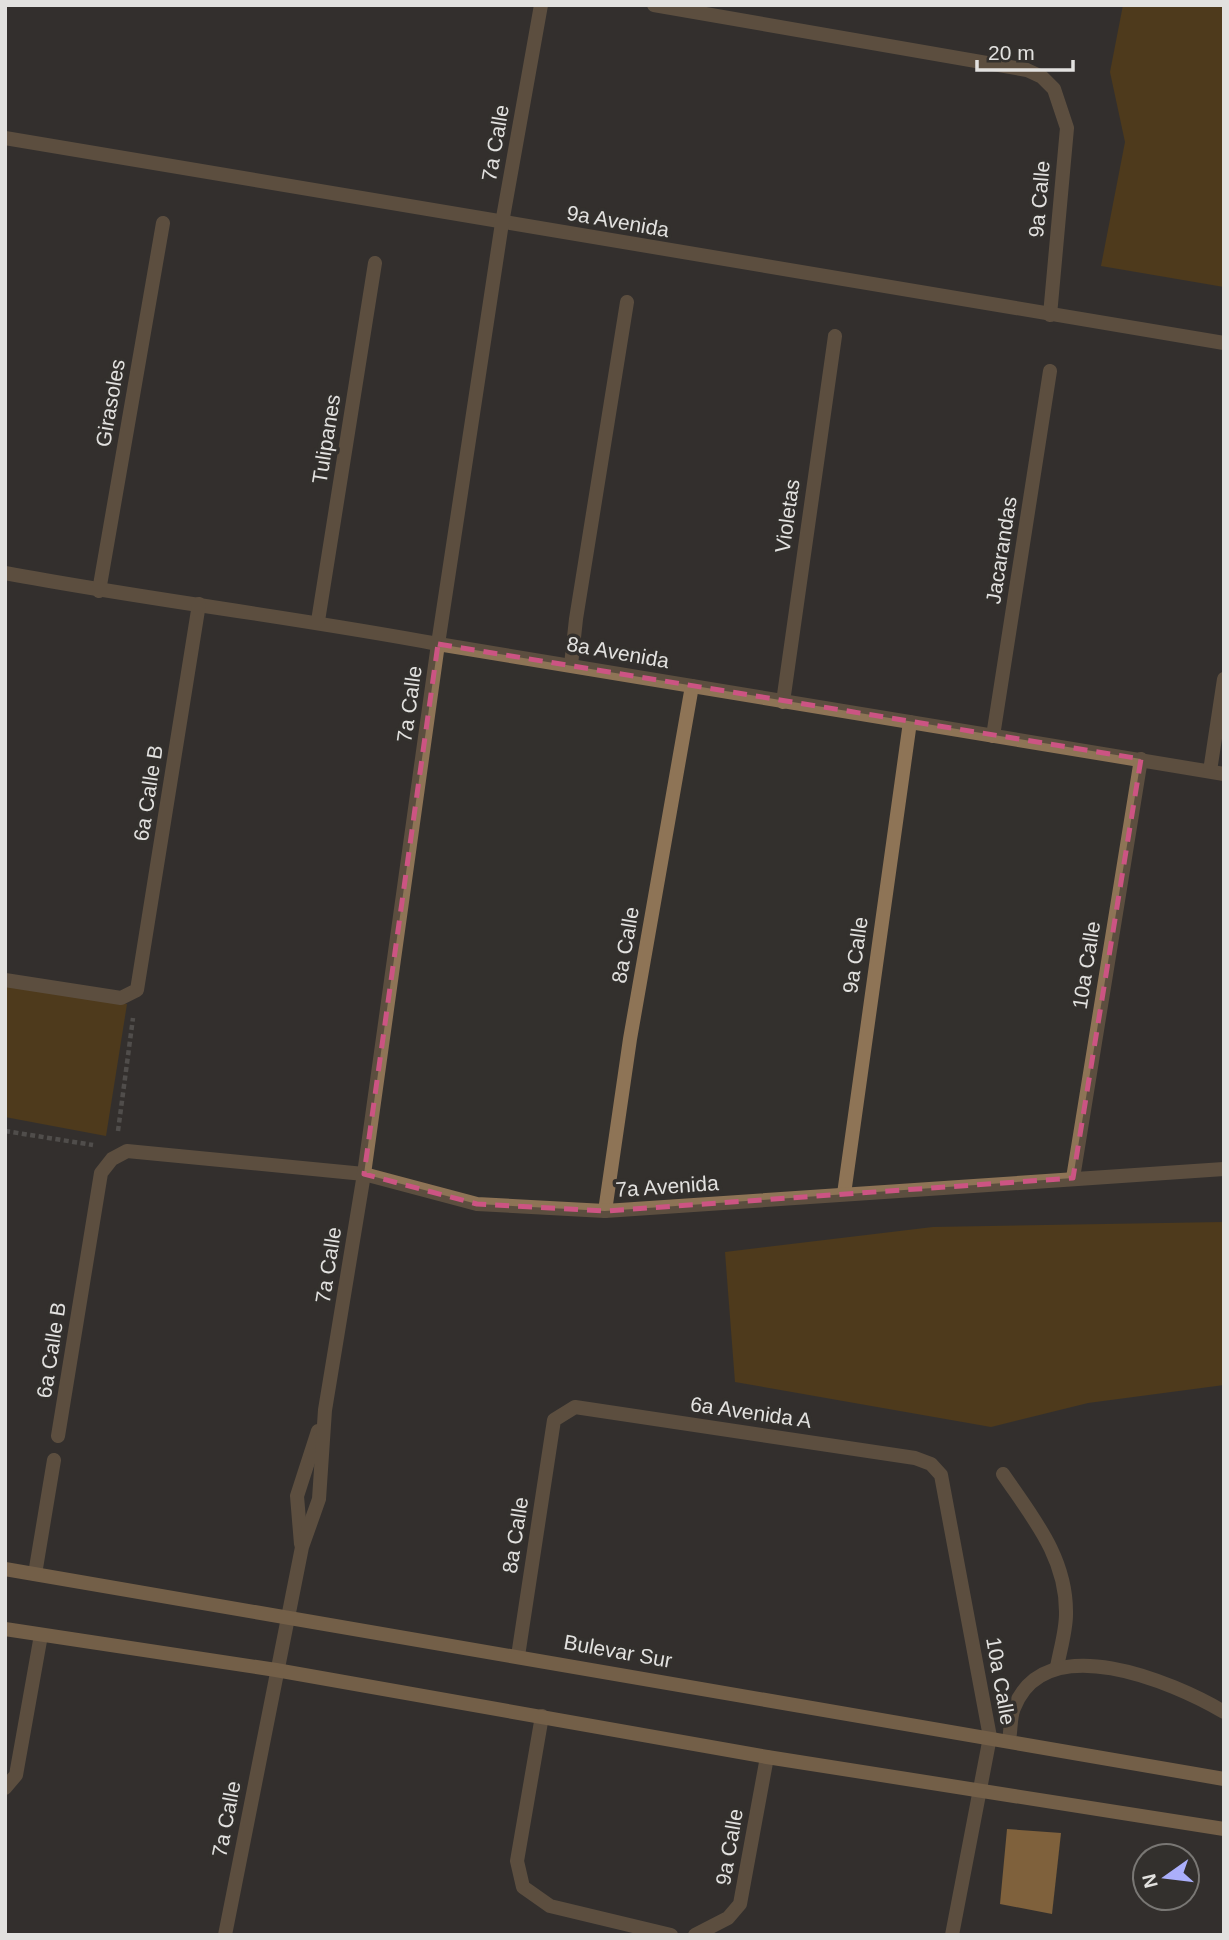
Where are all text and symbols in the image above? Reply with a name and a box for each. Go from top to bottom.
scale bar [977,28,1073,72]
text: 20 m [988,41,1035,64]
street label: 7a Calle [477,103,513,183]
street label: 9a Calle [1024,160,1054,238]
street label: 9a Avenida [565,201,671,241]
street label: Girasoles [91,357,129,449]
street label: Tulipanes [308,393,344,485]
street label: Violetas [770,478,804,554]
street label: Jacarandas [981,495,1021,605]
street label: 8a Avenida [565,632,671,672]
street label: 7a Calle [392,664,426,744]
street label: 6a Calle B [129,743,167,843]
street label: 8a Calle [607,905,643,985]
street label: 9a Calle [838,915,872,995]
street label: 10a Calle [1068,919,1104,1011]
street label: 7a Avenida [615,1171,720,1201]
street label: 7a Calle [311,1225,345,1305]
street label: 6a Calle B [32,1300,70,1400]
street label: 6a Avenida A [689,1392,813,1432]
street label: 8a Calle [498,1495,532,1575]
street label: Bulevar Sur [562,1630,674,1672]
street label: 10a Calle [982,1635,1020,1727]
street label: 7a Calle [207,1779,245,1859]
street label: 9a Calle [711,1807,747,1887]
north arrow [1131,1842,1201,1912]
text: N [1138,1872,1162,1890]

